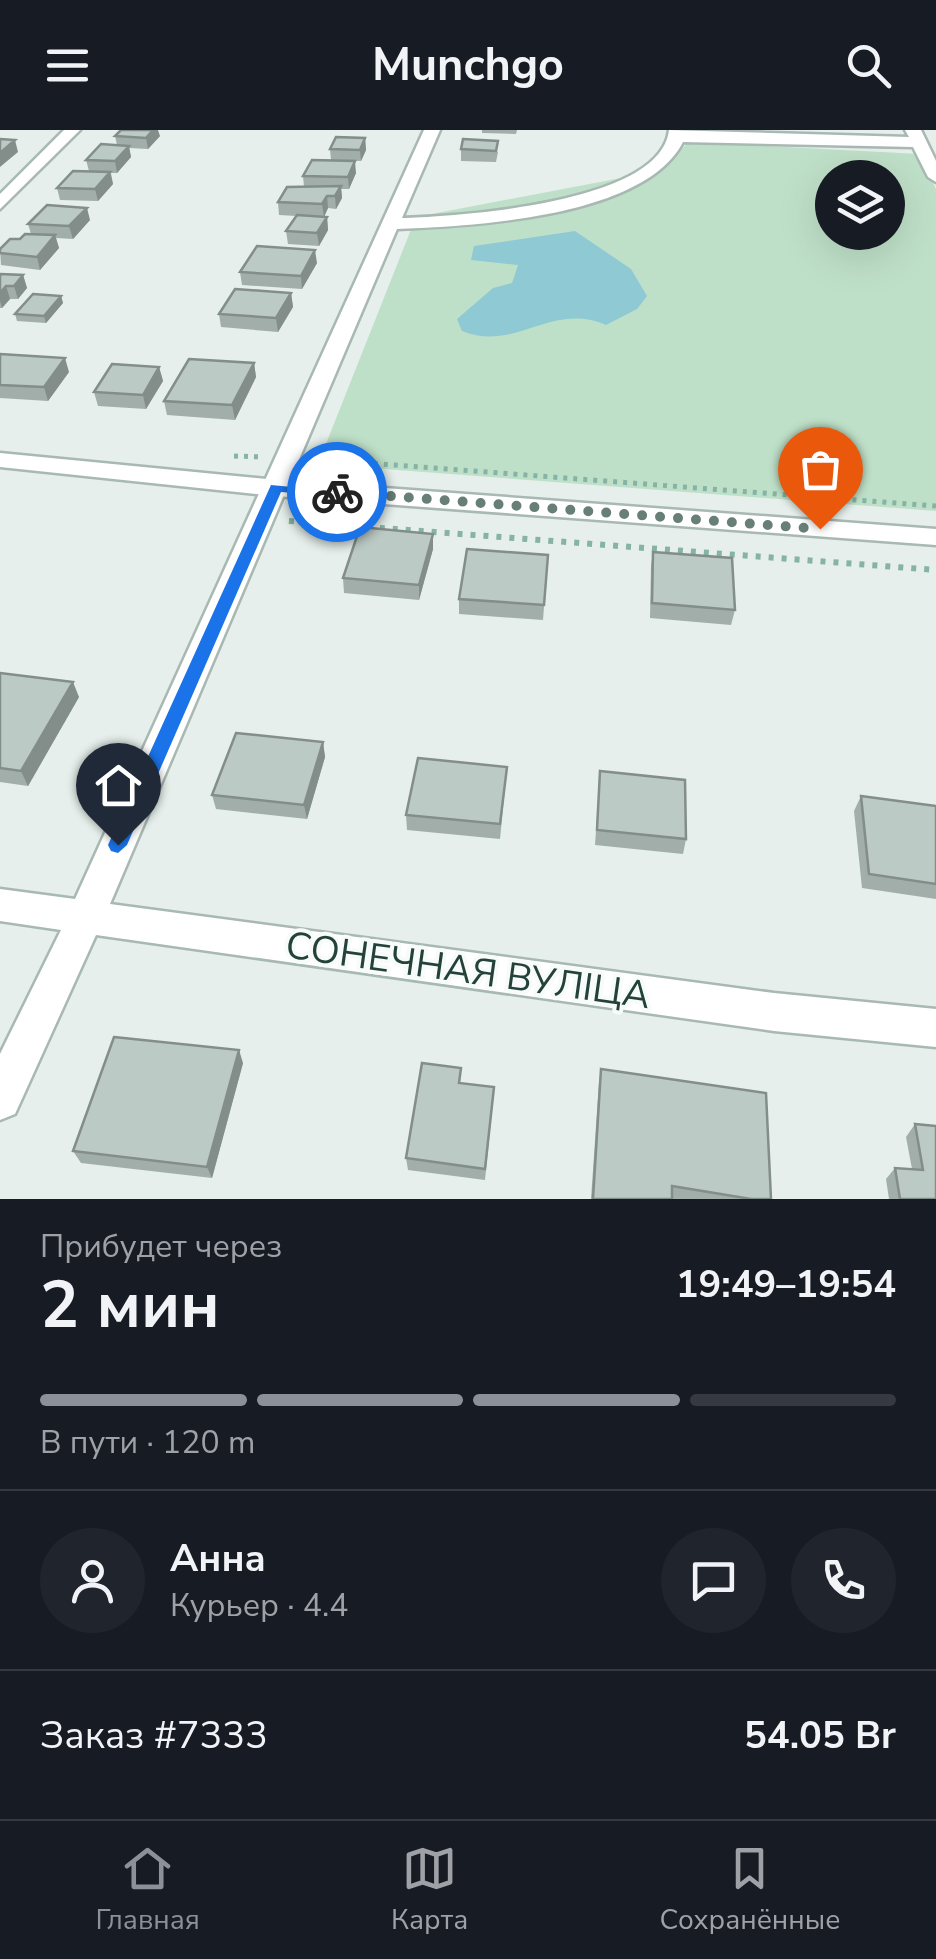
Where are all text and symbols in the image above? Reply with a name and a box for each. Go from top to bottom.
text: Munchgo [372,35,564,96]
icon: menu [40,38,95,93]
icon: search [841,38,896,93]
map controls [815,160,905,250]
button: layers [815,160,905,250]
pin [778,427,863,530]
courier [287,442,387,542]
icon: bag [793,442,848,497]
icon: bike [310,465,365,520]
pin [76,743,161,846]
icon: home [91,758,146,813]
street label: СОНЕЧНАЯ ВУЛІЦА [282,920,654,1021]
text: Прибудет через [40,1225,282,1268]
text: 19:49–19:54 [676,1259,896,1310]
text: 2 мин [40,1261,220,1350]
text: В пути · 120 m [40,1421,255,1464]
button: person [40,1528,145,1633]
button: chat [661,1528,766,1633]
button: phone [791,1528,896,1633]
text: Анна [170,1533,266,1584]
text: Курьер · 4.4 [170,1584,348,1627]
text: Заказ #7333 [40,1710,268,1761]
text: 54.05 Br [744,1710,896,1761]
tab: Главная [96,1841,200,1939]
tab: Карта [391,1841,468,1939]
tab: Сохранённые [659,1841,840,1939]

